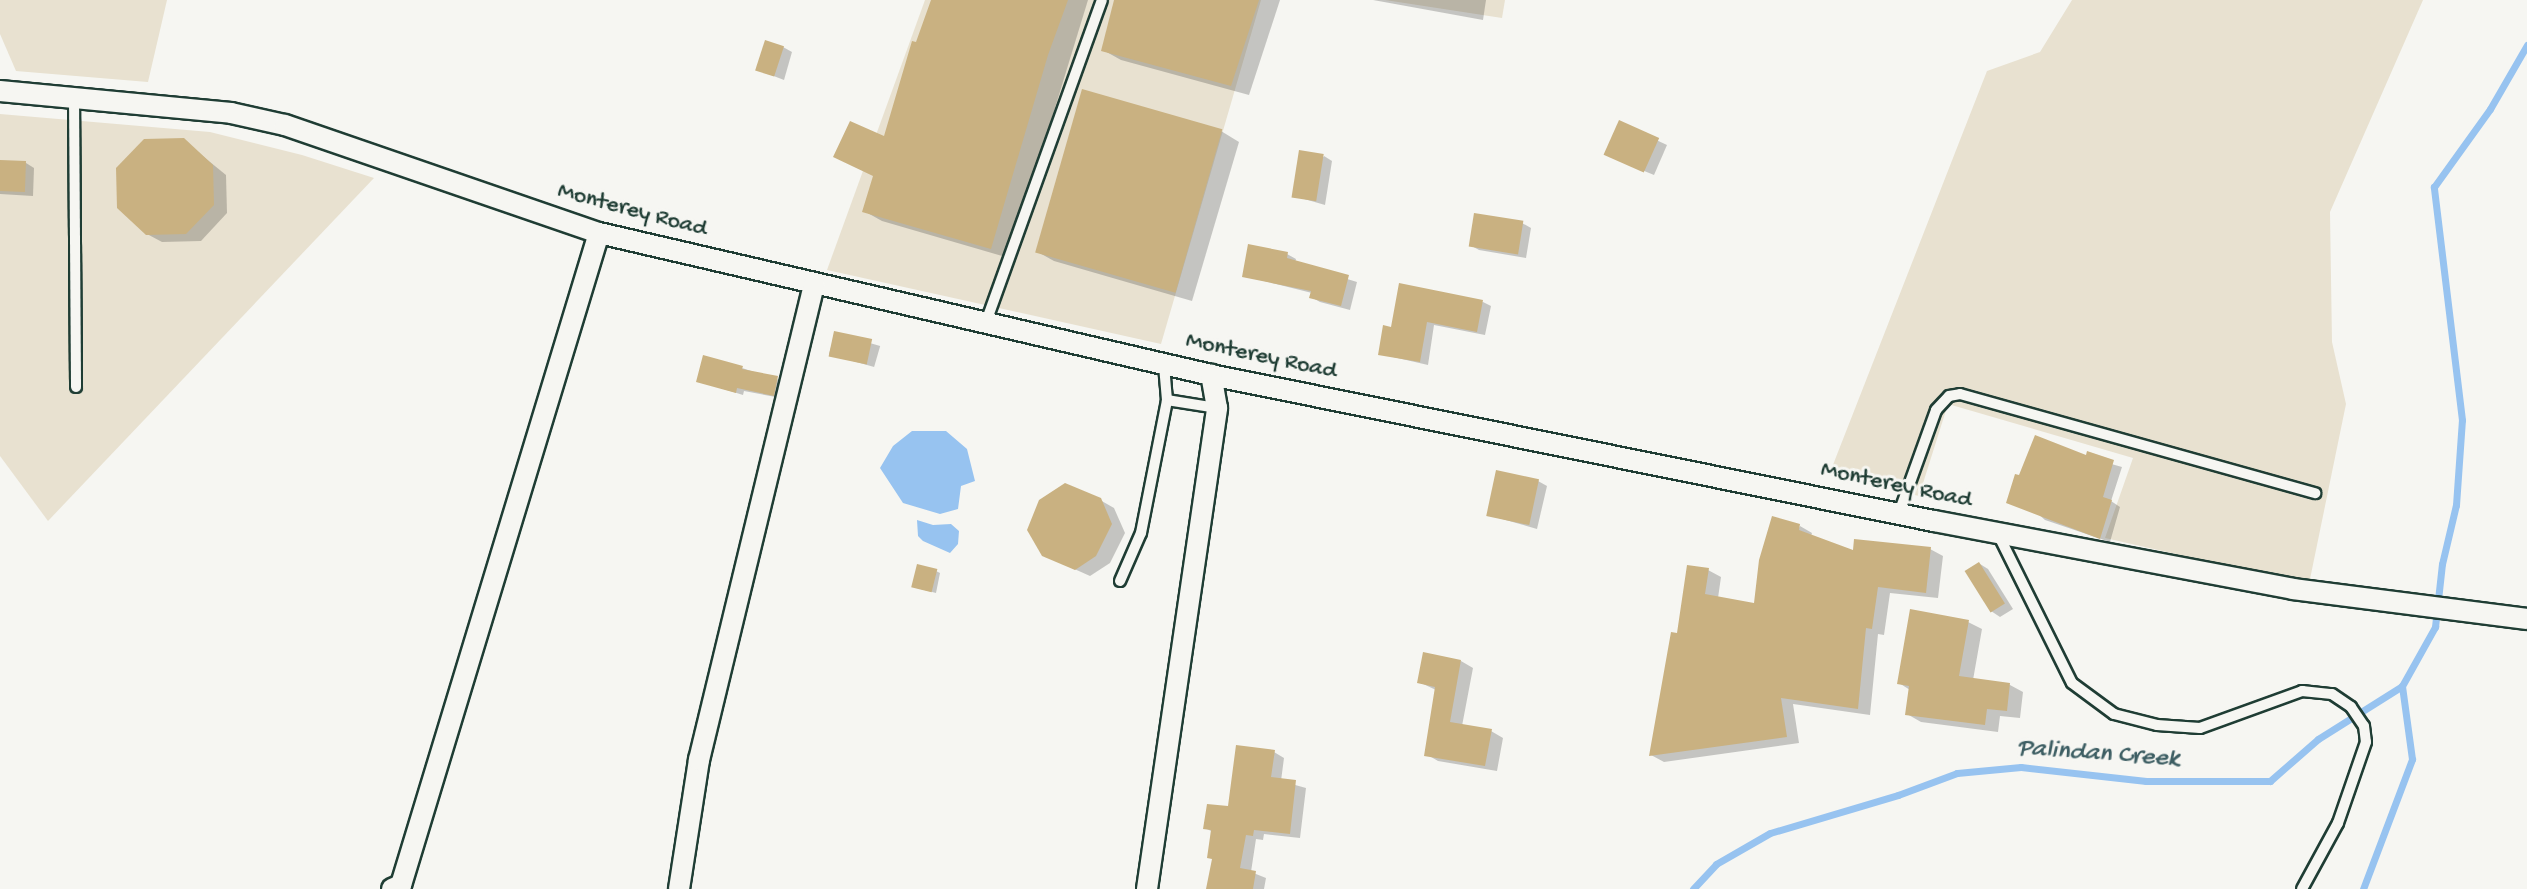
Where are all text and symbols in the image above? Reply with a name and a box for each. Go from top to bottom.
street label: Monterey Road [554,177,710,245]
street label: Monterey Road [1183,327,1339,387]
street label: Monterey Road [1818,456,1974,516]
water label: Palindan Creek [2016,734,2180,776]

